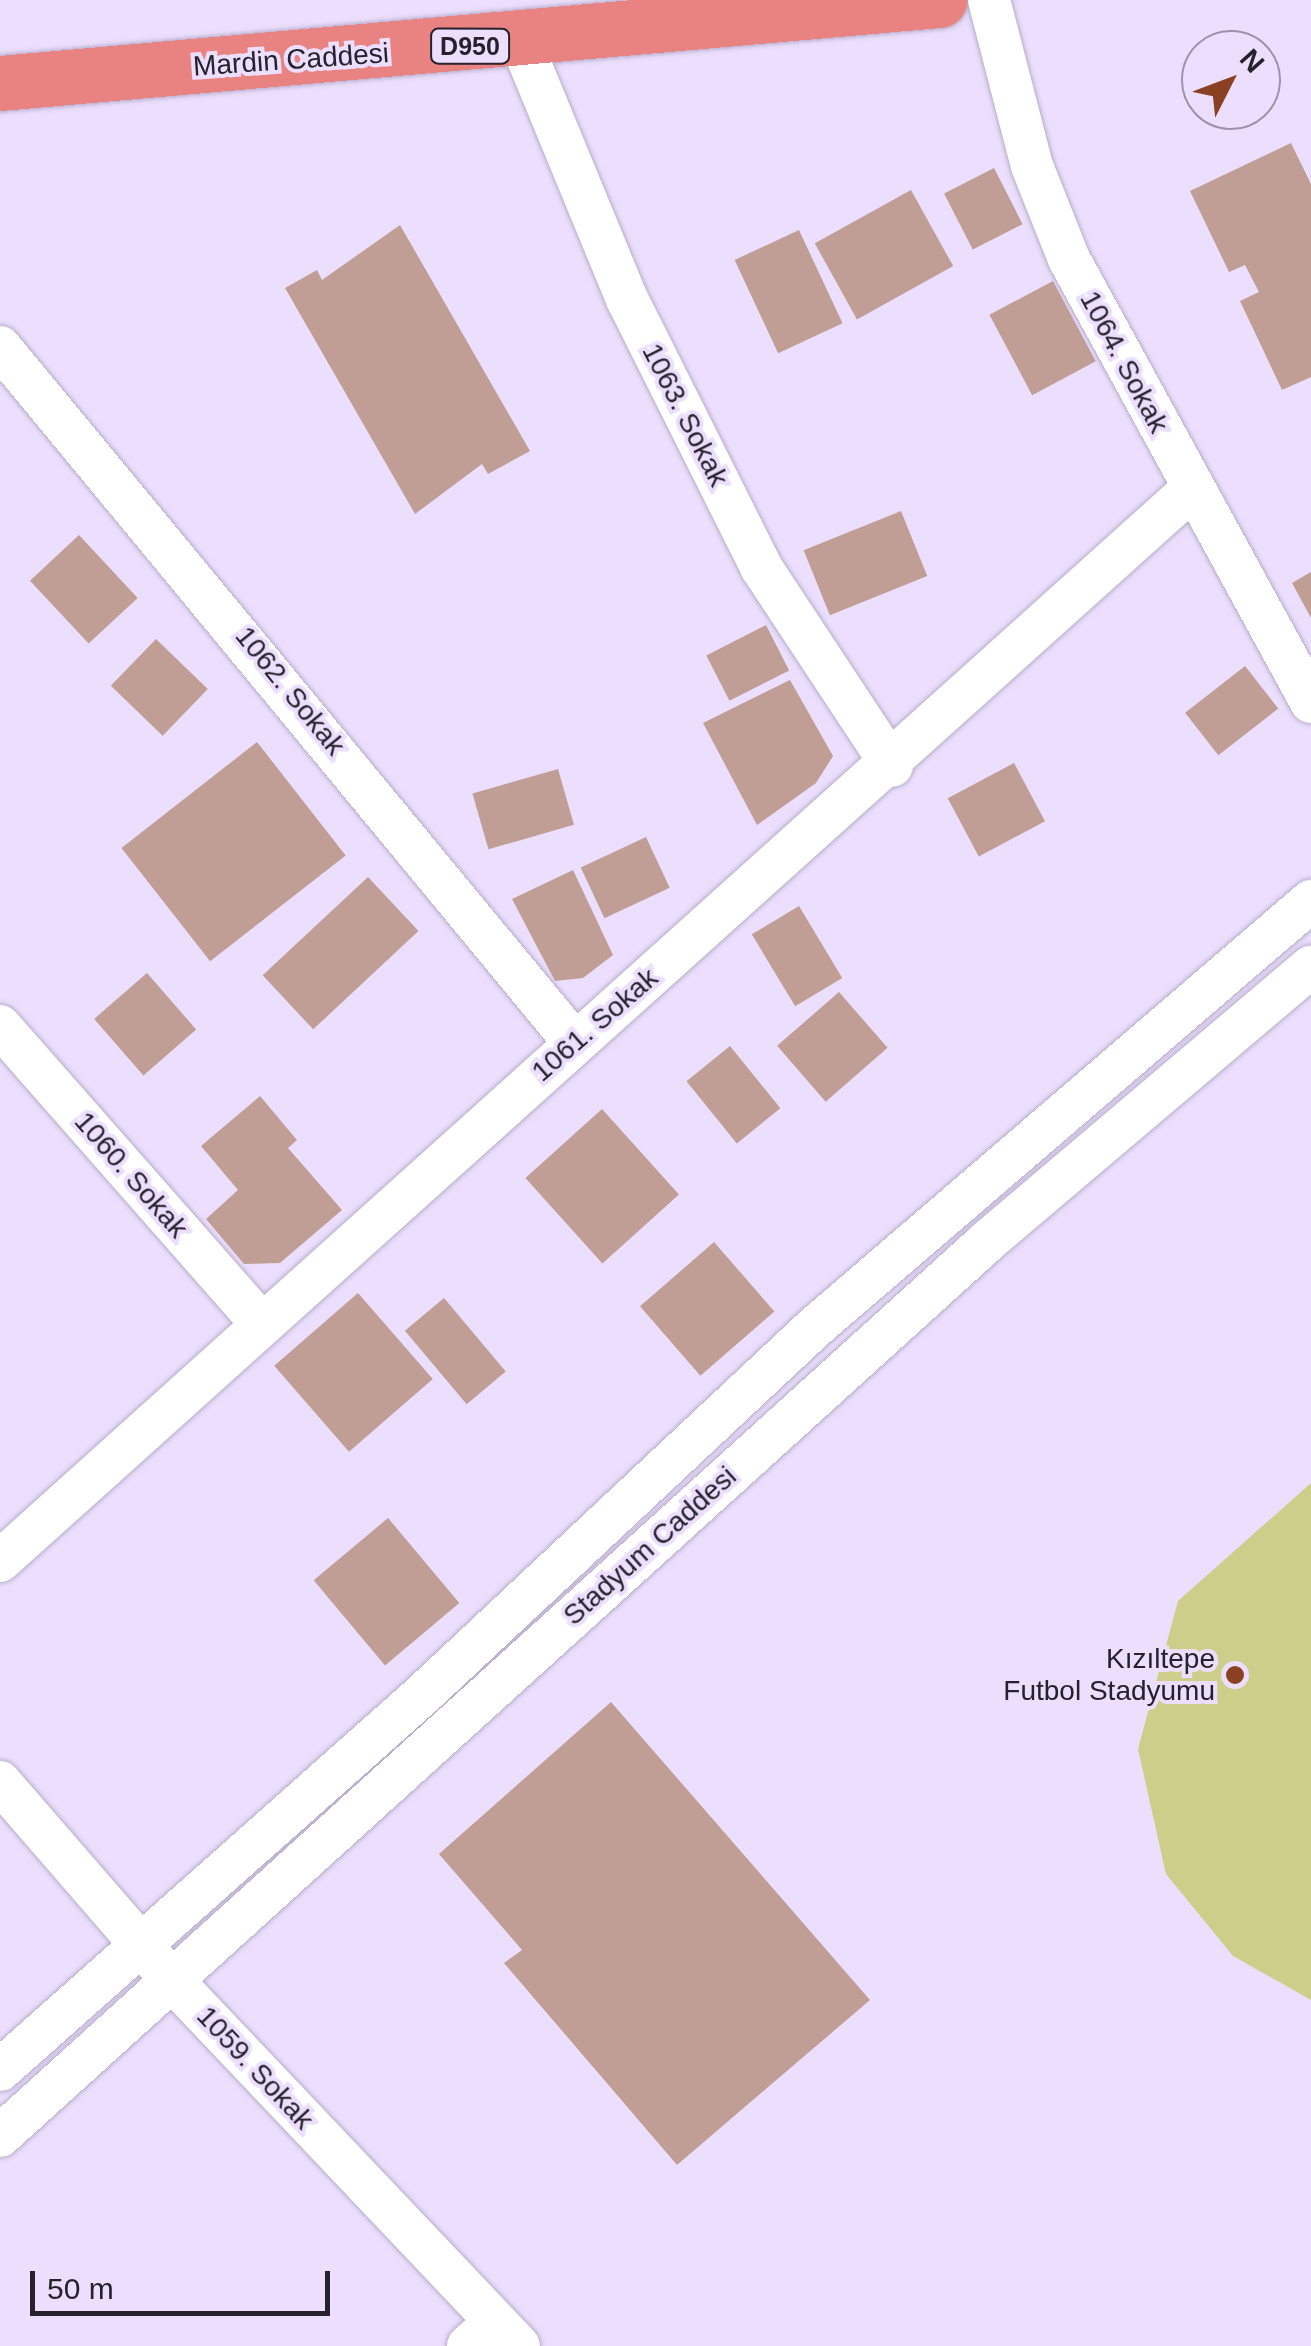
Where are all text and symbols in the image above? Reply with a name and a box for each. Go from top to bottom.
road number: D950 [430,26,510,66]
north arrow [1181,30,1281,130]
street label: Mardin Caddesi [192,36,390,84]
text: N [1234,43,1270,79]
street label: 1064. Sokak [1073,285,1175,439]
street label: 1063. Sokak [635,338,735,492]
street label: 1062. Sokak [228,620,352,762]
street label: 1061. Sokak [525,961,665,1089]
street label: 1060. Sokak [67,1105,195,1245]
street label: Stadyum Caddesi [557,1460,743,1632]
place label: Kızıltepe Futbol Stadyumu [1003,1642,1215,1708]
marker: Kızıltepe Futbol Stadyumu [1224,1664,1246,1686]
street label: 1059. Sokak [190,2000,320,2136]
scale bar [35,2251,335,2313]
text: 50 m [47,2272,114,2305]

